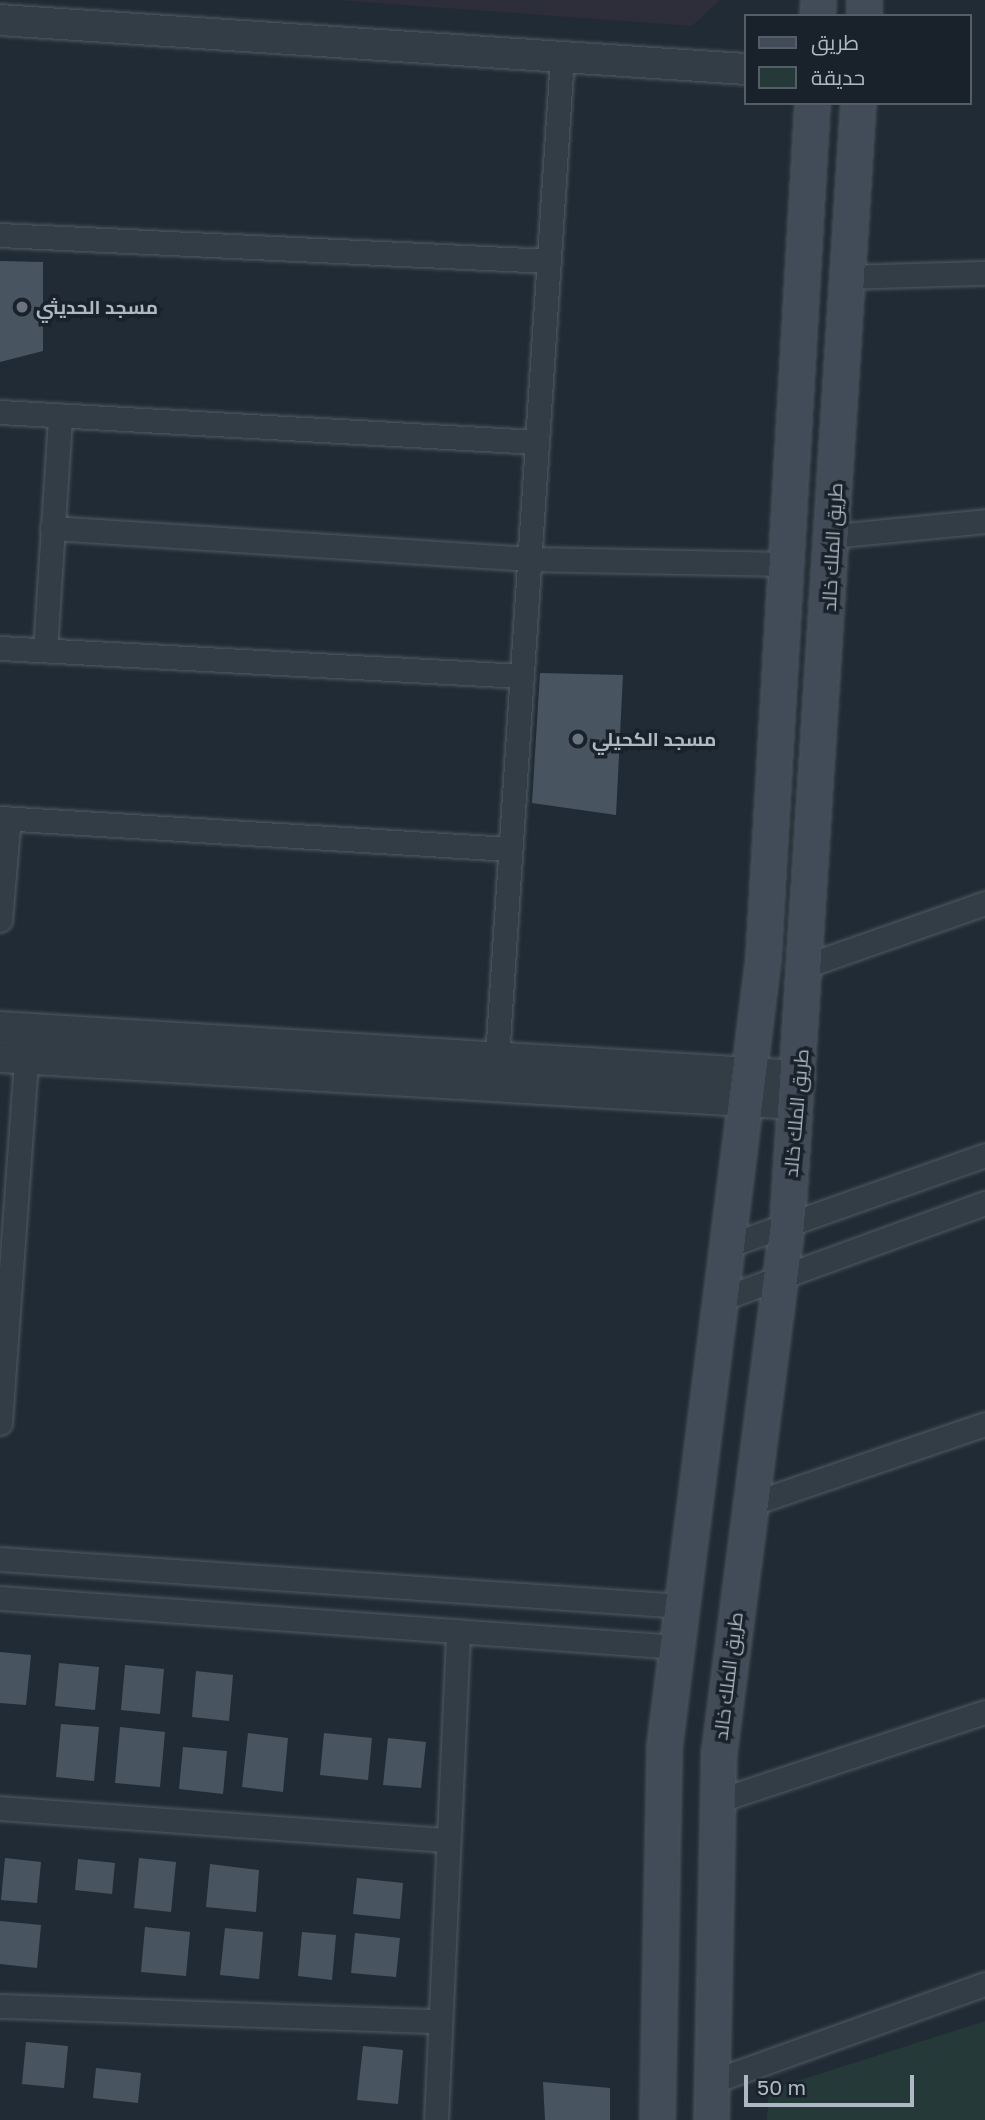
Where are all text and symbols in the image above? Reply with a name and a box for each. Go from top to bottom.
legend [744,14,971,105]
text: طريق [811,29,859,55]
text: حديقة [811,64,865,90]
place label: مسجد الحديثي [36,296,158,318]
marker: مسجد الحديثي [14,299,30,315]
street label: طريق الملك خالد [817,482,847,612]
place label: مسجد الكحيلي [592,728,716,750]
marker: مسجد الكحيلي [570,731,586,747]
street label: طريق الملك خالد [779,1048,813,1178]
street label: طريق الملك خالد [709,1611,747,1741]
scale bar [747,2060,917,2104]
text: 50 m [757,2074,806,2100]

